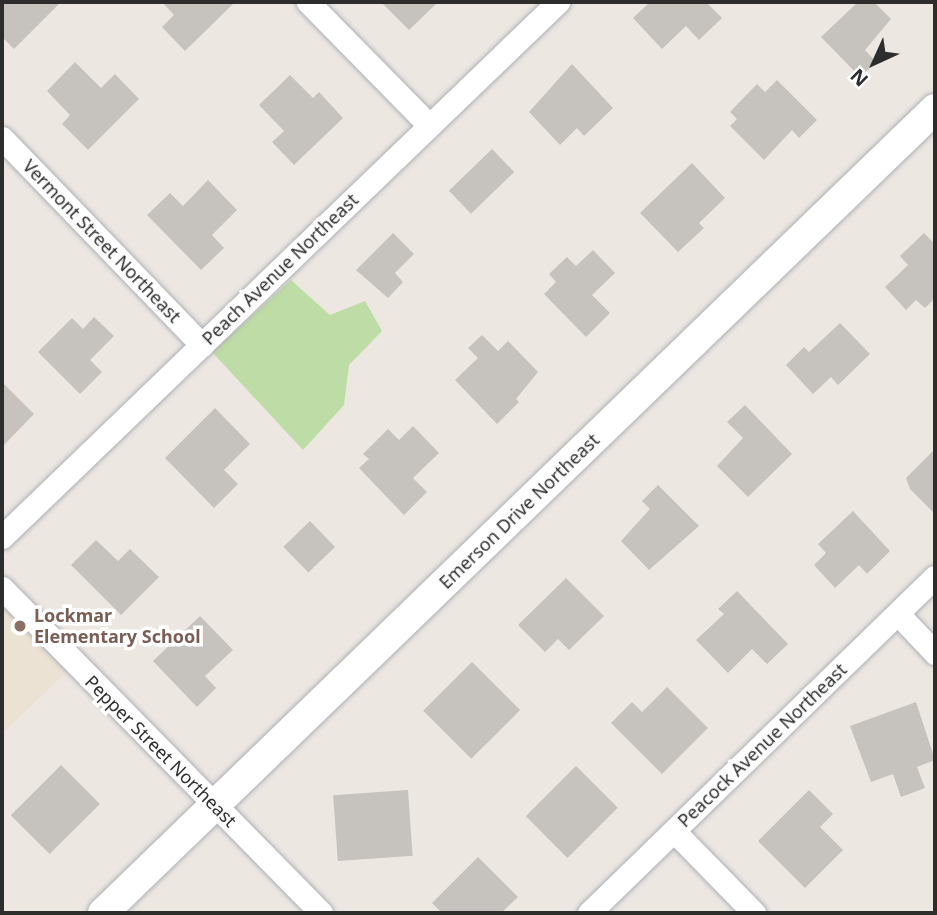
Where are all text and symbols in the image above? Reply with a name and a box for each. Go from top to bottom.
north arrow [839,28,909,98]
text: N [845,63,874,93]
street label: Vermont Street Northeast [19,155,185,327]
street label: Peach Avenue Northeast [198,189,362,349]
street label: Emerson Drive Northeast [435,429,603,593]
place label: Lockmar Elementary School [34,605,201,648]
marker: Lockmar Elementary School [12,618,28,634]
street label: Peacock Avenue Northeast [673,659,851,831]
street label: Pepper Street Northeast [81,671,241,831]

